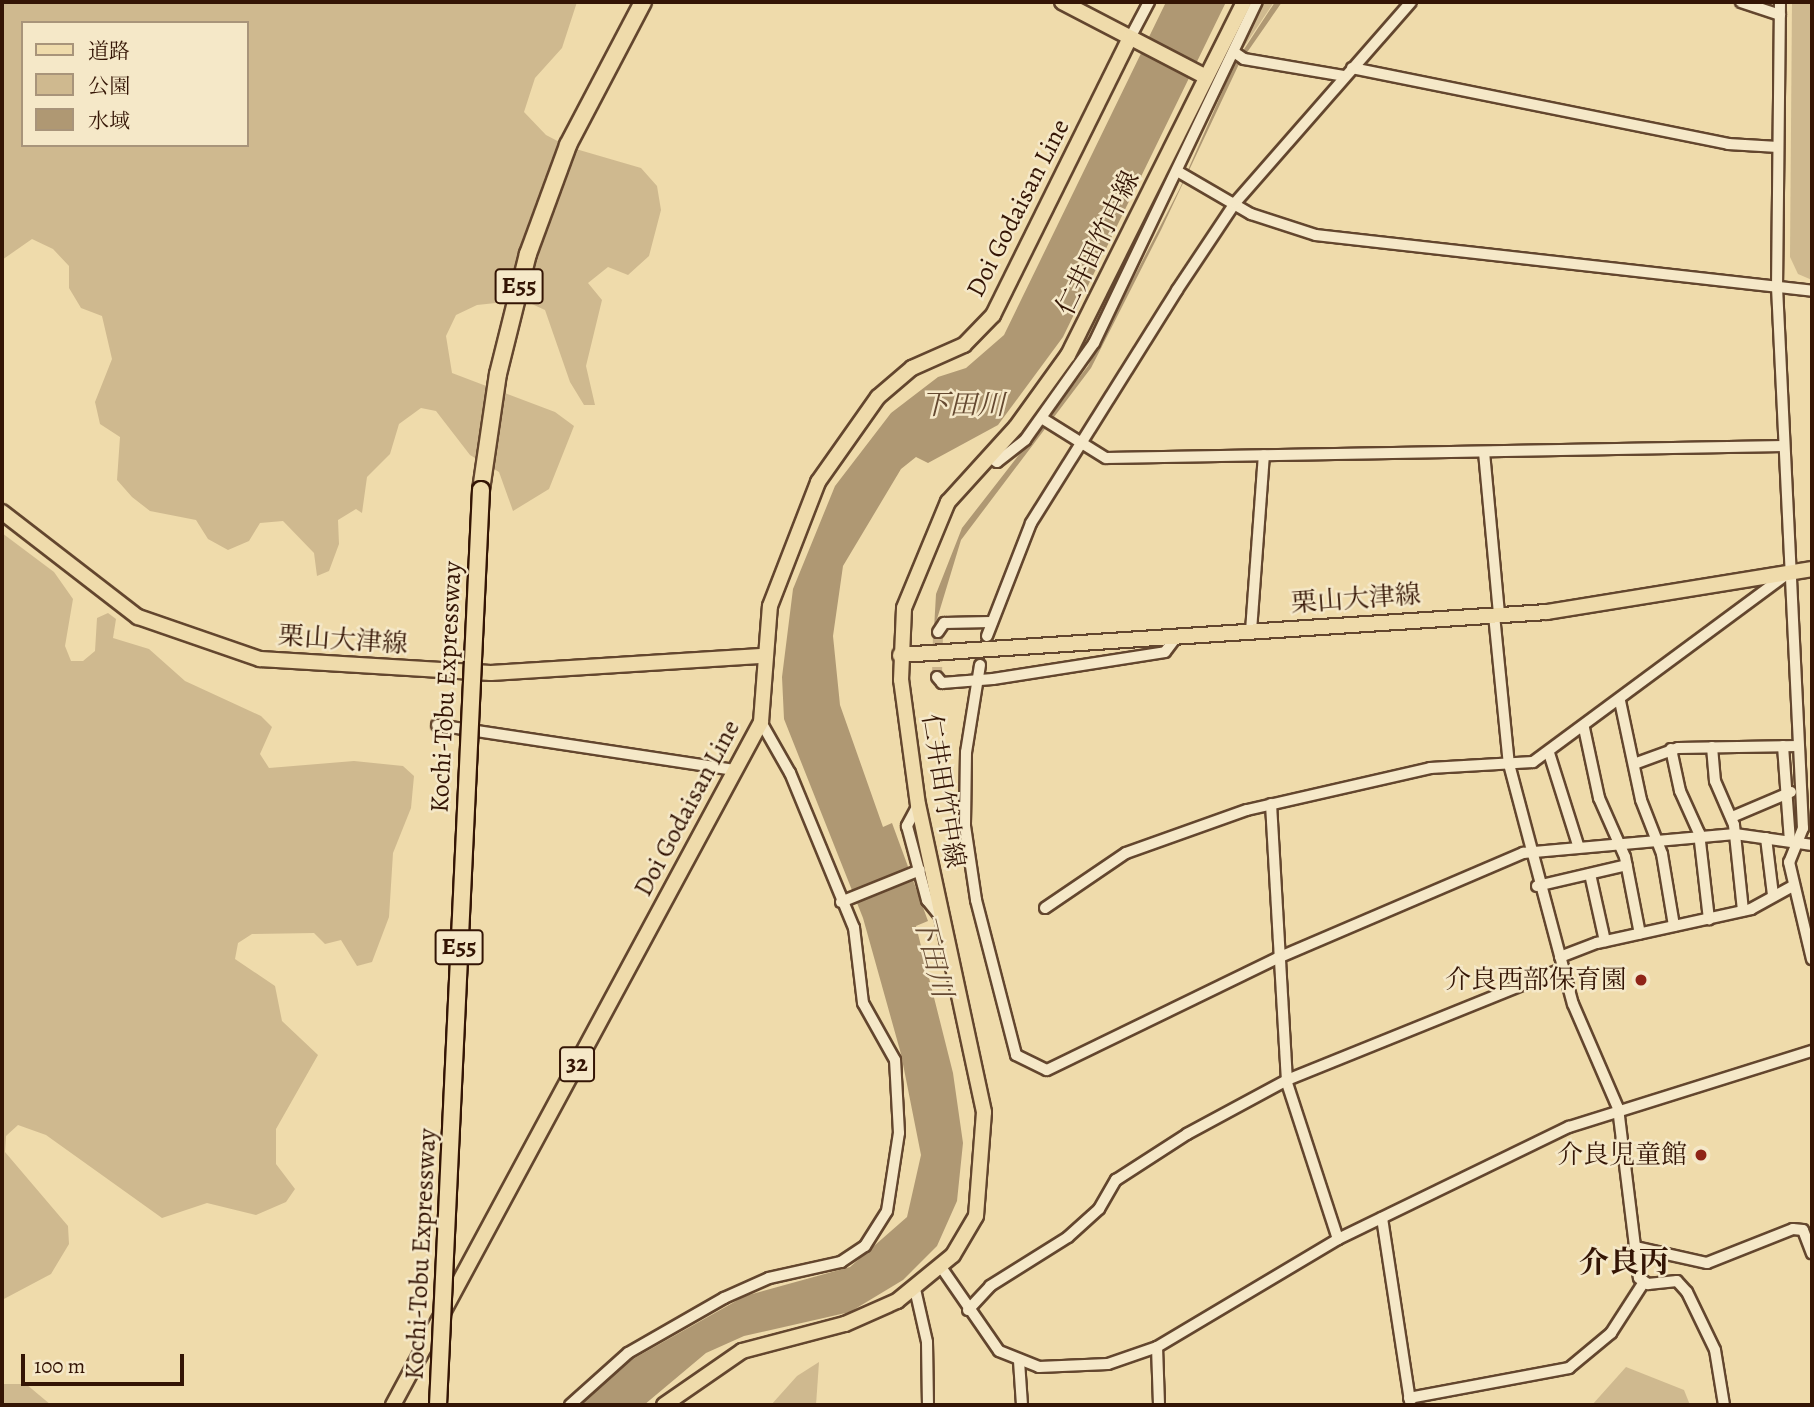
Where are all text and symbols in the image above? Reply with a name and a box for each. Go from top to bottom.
legend [21,21,248,147]
text: 道路 [88,37,130,65]
text: 公園 [88,72,130,100]
text: 水域 [88,107,130,135]
street label: Doi Godaisan Line [960,114,1076,302]
street label: 仁井田竹中線 [1050,166,1146,320]
road number: E55 [494,265,544,306]
water label: 下田川 [921,388,1005,422]
street label: Kochi-Tobu Expressway [424,561,468,813]
street label: 栗山大津線 [1290,579,1422,619]
street label: 栗山大津線 [277,620,409,660]
street label: 仁井田竹中線 [915,712,971,870]
street label: Doi Godaisan Line [627,714,747,902]
water label: 下田川 [907,911,959,1001]
road number: E55 [434,926,484,967]
place label: 介良西部保育園 [1445,964,1627,996]
marker: 介良西部保育園 [1633,972,1649,988]
road number: 32 [558,1044,596,1084]
street label: Kochi-Tobu Expressway [399,1128,443,1380]
place label: 介良児童館 [1557,1139,1687,1171]
marker: 介良児童館 [1693,1147,1709,1163]
district label: 介良丙 [1579,1244,1669,1280]
scale bar [24,1340,187,1384]
text: 100 m [34,1352,85,1380]

